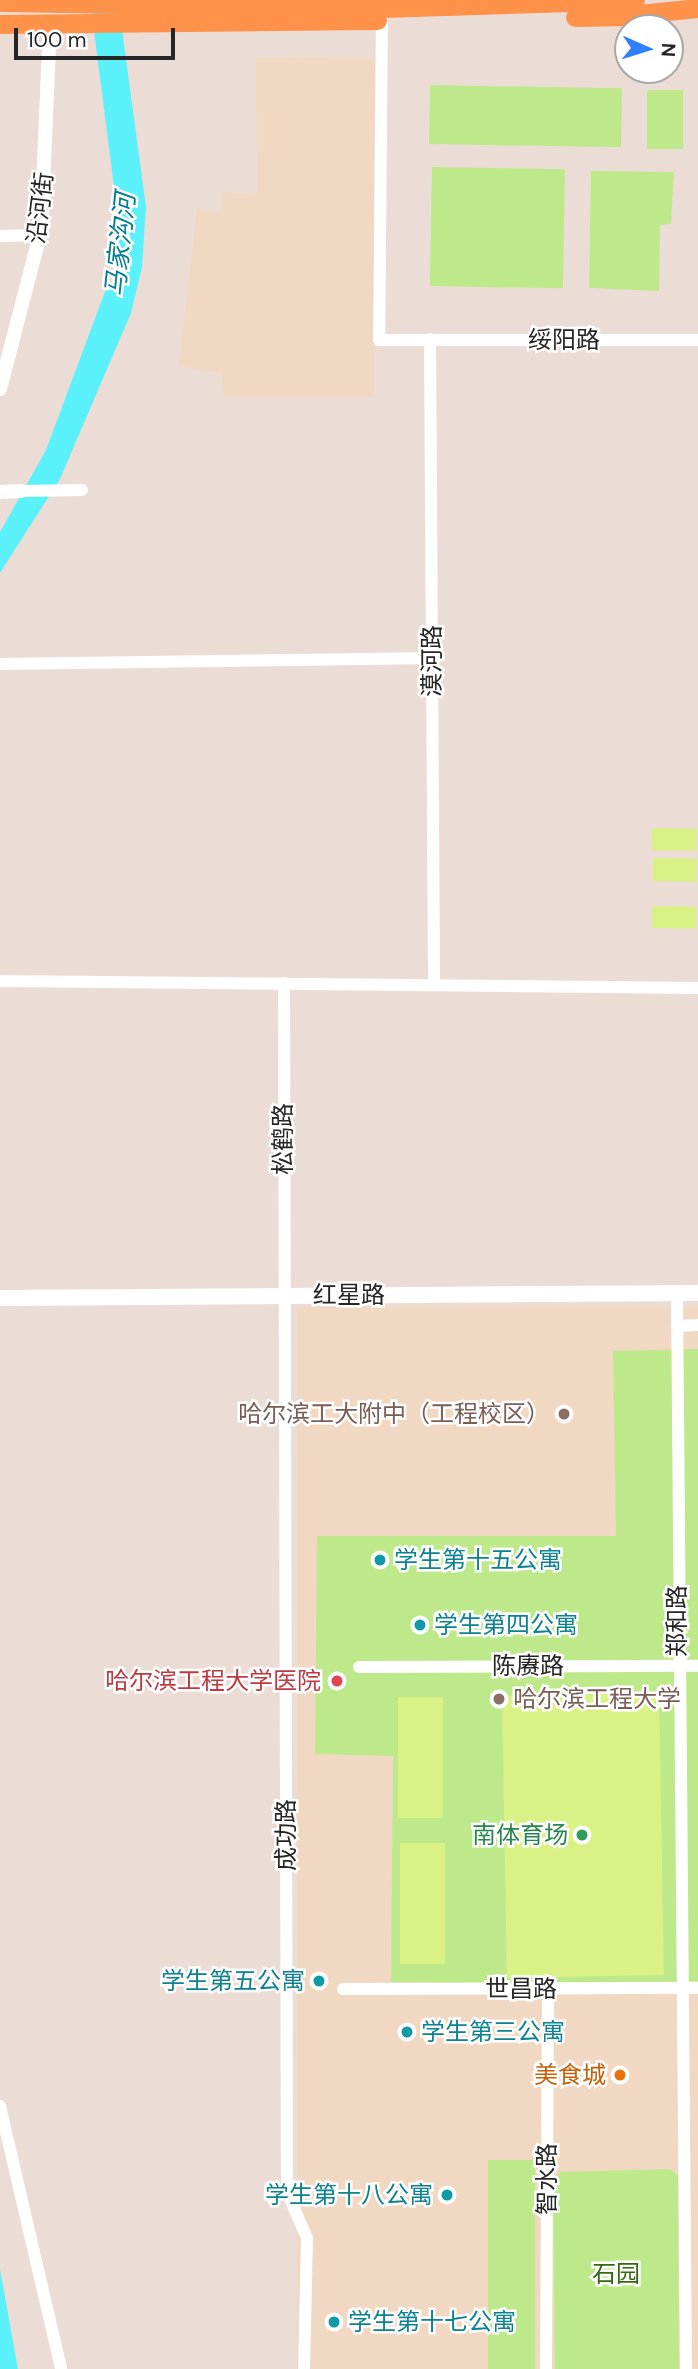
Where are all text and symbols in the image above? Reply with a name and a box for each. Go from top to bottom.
scale bar [18,14,178,58]
north arrow [614,14,684,84]
text: 100 m [27,26,87,54]
text: N [656,42,681,58]
street label: 沿河街 [21,171,59,245]
water label: 马家沟河 [100,192,142,298]
street label: 绥阳路 [528,326,600,354]
street label: 漠河路 [418,625,446,697]
street label: 松鹤路 [269,1103,297,1175]
street label: 红星路 [313,1281,385,1309]
place label: 哈尔滨工大附中（工程校区） [238,1400,550,1428]
marker: 哈尔滨工大附中（工程校区） [556,1406,572,1422]
place label: 学生第十五公寓 [394,1546,562,1574]
marker: 学生第十五公寓 [372,1552,388,1568]
street label: 郑和路 [663,1585,691,1657]
place label: 学生第四公寓 [434,1611,578,1639]
marker: 学生第四公寓 [412,1617,428,1633]
street label: 陈赓路 [492,1652,564,1680]
place label: 哈尔滨工程大学医院 [105,1667,321,1695]
marker: 哈尔滨工程大学医院 [327,1671,347,1691]
place label: 哈尔滨工程大学 [513,1685,681,1713]
marker: 哈尔滨工程大学 [491,1691,507,1707]
street label: 成功路 [272,1799,300,1871]
place label: 南体育场 [472,1821,568,1849]
marker: 南体育场 [574,1827,590,1843]
place label: 学生第五公寓 [161,1967,305,1995]
marker: 学生第五公寓 [311,1973,327,1989]
street label: 世昌路 [485,1975,557,2003]
place label: 学生第三公寓 [421,2018,565,2046]
marker: 学生第三公寓 [399,2024,415,2040]
place label: 美食城 [534,2061,606,2089]
marker: 美食城 [612,2067,628,2083]
street label: 智水路 [533,2143,561,2215]
place label: 学生第十八公寓 [265,2181,433,2209]
marker: 学生第十八公寓 [439,2187,455,2203]
park label: 石园 [592,2260,640,2288]
place label: 学生第十七公寓 [348,2308,516,2336]
marker: 学生第十七公寓 [326,2314,342,2330]

